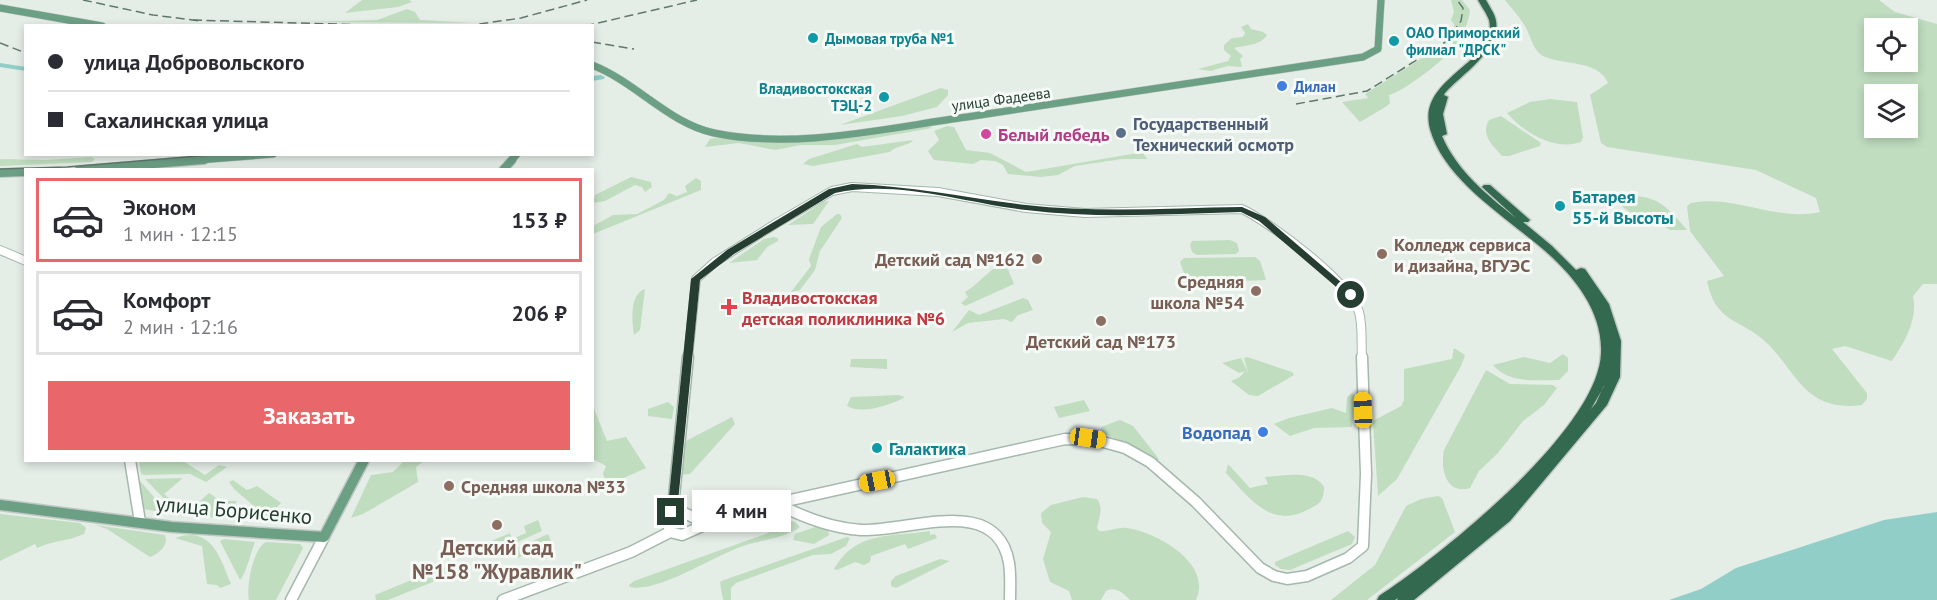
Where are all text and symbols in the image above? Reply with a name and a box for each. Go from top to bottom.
map controls [1864,18,1918,138]
button: locate [1864,18,1918,72]
place label: ОАО Приморский филиал "ДРСК" [1406,23,1520,59]
place label: Дымовая труба №1 [825,29,955,48]
marker: Дымовая труба №1 [806,31,820,45]
marker: ОАО Приморский филиал "ДРСК" [1387,34,1401,48]
text: улица Добровольского [84,48,305,76]
place label: Дилан [1294,77,1336,96]
place label: Владивостокская ТЭЦ-2 [759,79,872,115]
marker: Дилан [1275,79,1289,93]
street label: улица Фадеева [950,83,1052,115]
button: layers [1864,84,1918,138]
marker: Владивостокская ТЭЦ-2 [877,90,891,104]
text: Сахалинская улица [84,106,269,134]
place label: Государственный Технический осмотр [1133,112,1294,156]
place label: Белый лебедь [998,123,1110,146]
marker: Государственный Технический осмотр [1114,126,1128,140]
marker: Белый лебедь [979,127,993,141]
place label: Батарея 55-й Высоты [1572,185,1674,229]
icon: car [51,193,105,247]
text: Эконом [123,193,196,221]
marker: Батарея 55-й Высоты [1553,199,1567,213]
text: 153 ₽ [512,206,567,234]
text: 1 мин · 12:15 [123,221,238,247]
place label: Колледж сервиса и дизайна, ВГУЭС [1394,233,1531,277]
marker: Колледж сервиса и дизайна, ВГУЭС [1375,247,1389,261]
place label: Детский сад №162 [875,248,1025,271]
marker: Детский сад №162 [1030,252,1044,266]
place label: Средняя школа №54 [1151,270,1244,314]
route start [1337,281,1364,308]
marker: Средняя школа №54 [1249,284,1263,298]
icon: car [51,286,105,340]
text: Комфорт [123,286,211,314]
place label: Владивостокская детская поликлиника №6 [741,286,945,330]
marker: Владивостокская детская поликлиника №6 [720,298,738,316]
text: 206 ₽ [512,299,567,327]
text: 2 мин · 12:16 [123,314,238,340]
marker: Детский сад №173 [1094,314,1108,328]
place label: Детский сад №173 [1026,330,1176,353]
button: Заказать [48,381,570,450]
car [1353,392,1373,428]
place label: Водопад [1182,421,1251,444]
marker: Водопад [1256,425,1270,439]
car [1069,427,1107,449]
place label: Галактика [889,437,966,460]
marker: Галактика [870,441,884,455]
car [858,469,896,493]
place label: Средняя школа №33 [461,475,626,498]
marker: Средняя школа №33 [442,479,456,493]
street label: улица Борисенко [155,490,313,530]
callout: 4 мин [692,491,791,533]
route end [657,498,684,525]
text: 4 мин [716,498,767,524]
marker: Детский сад №158 "Журавлик" [490,518,504,532]
place label: Детский сад №158 "Журавлик" [412,534,582,585]

